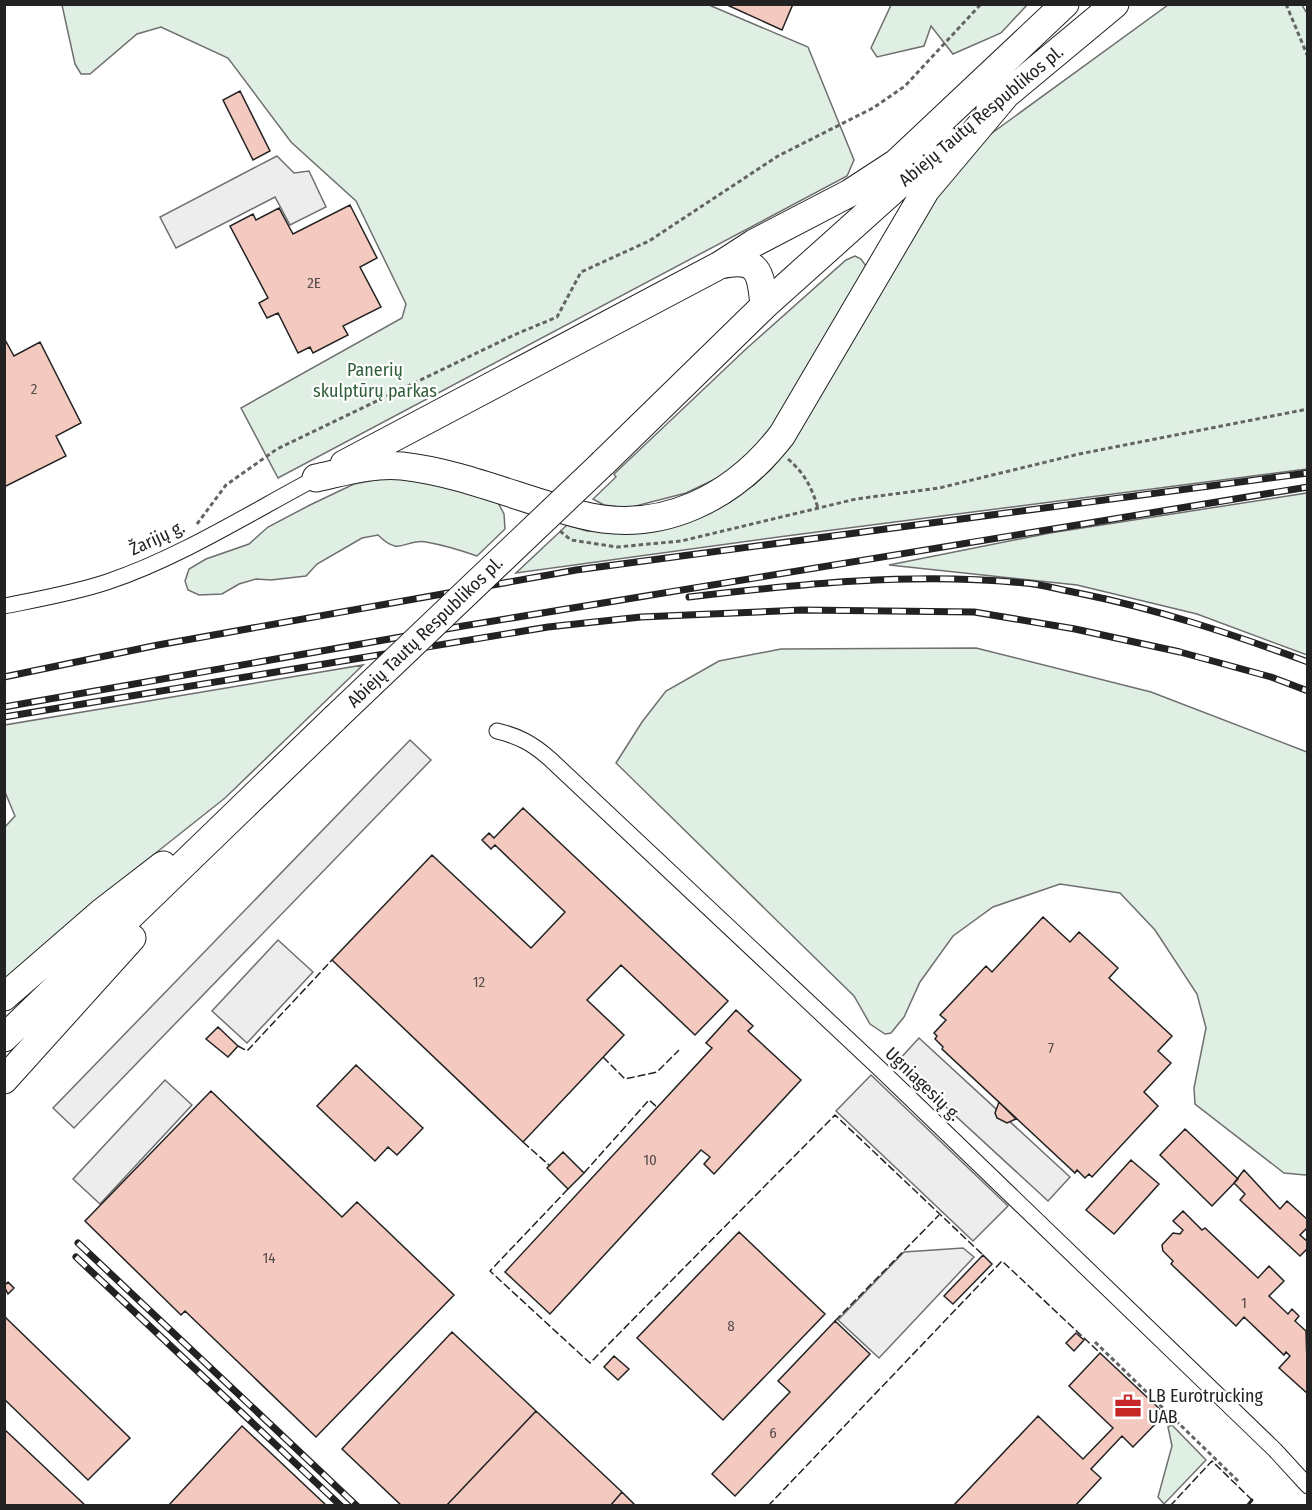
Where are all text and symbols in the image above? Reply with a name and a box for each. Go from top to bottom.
street label: Abiejų Tautų Respublikos pl. [894,41,1068,191]
house number: 2E [307,274,321,292]
park label: Panerių skulptūrų parkas [313,359,437,402]
house number: 2 [31,380,38,398]
street label: Žarijų g. [126,516,188,560]
street label: Abiejų Tautų Respublikos pl. [343,552,507,712]
house number: 12 [473,973,486,991]
house number: 7 [1048,1039,1054,1057]
street label: Ugniagesių g. [880,1042,966,1126]
house number: 10 [643,1151,657,1169]
house number: 14 [262,1249,276,1267]
house number: 1 [1241,1294,1247,1312]
house number: 8 [727,1317,735,1335]
place label: LB Eurotrucking UAB [1148,1385,1264,1428]
office icon: LB Eurotrucking UAB [1113,1391,1143,1421]
house number: 6 [769,1424,777,1442]

